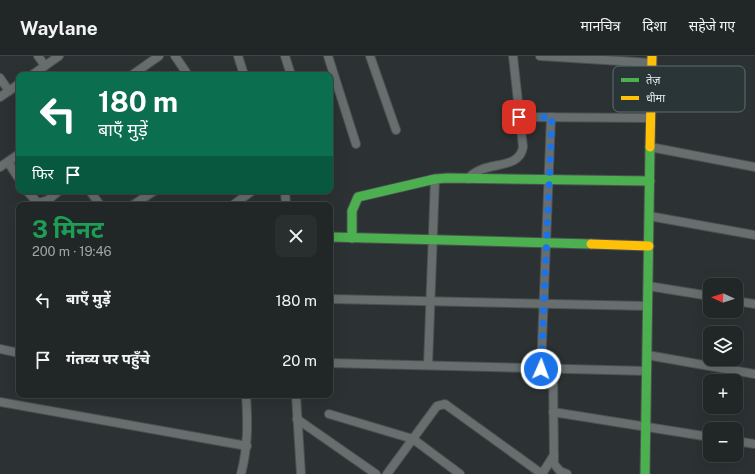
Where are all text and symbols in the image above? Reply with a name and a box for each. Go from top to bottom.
text: Waylane [20,17,98,39]
text: मानचित्र [580,18,620,34]
text: दिशा [642,18,667,34]
text: सहेजे गए [689,18,735,34]
legend [613,66,745,112]
text: तेज़ [646,74,661,86]
text: 180 m [98,85,178,118]
icon: left [32,88,84,140]
text: धीमा [646,92,665,104]
pin [502,100,536,134]
icon: arrive [508,106,530,128]
text: बाएँ मुड़ें [98,119,148,140]
icon: arrive [62,164,84,186]
text: फिर [32,165,54,182]
text: 3 मिनट [32,215,104,243]
button: close [275,215,317,257]
text: 200 m · 19:46 [32,244,112,259]
north arrow [703,278,743,318]
map controls [703,278,743,462]
icon: left [32,289,54,311]
text: बाएँ मुड़ें [66,290,111,307]
text: 180 m [275,292,317,309]
button: layers [703,326,743,366]
position arrow [520,348,562,390]
icon: arrive [32,349,54,371]
text: गंतव्य पर पहुँचे [66,350,150,367]
text: 20 m [282,352,317,369]
button: + [703,374,743,414]
button: − [703,422,743,462]

